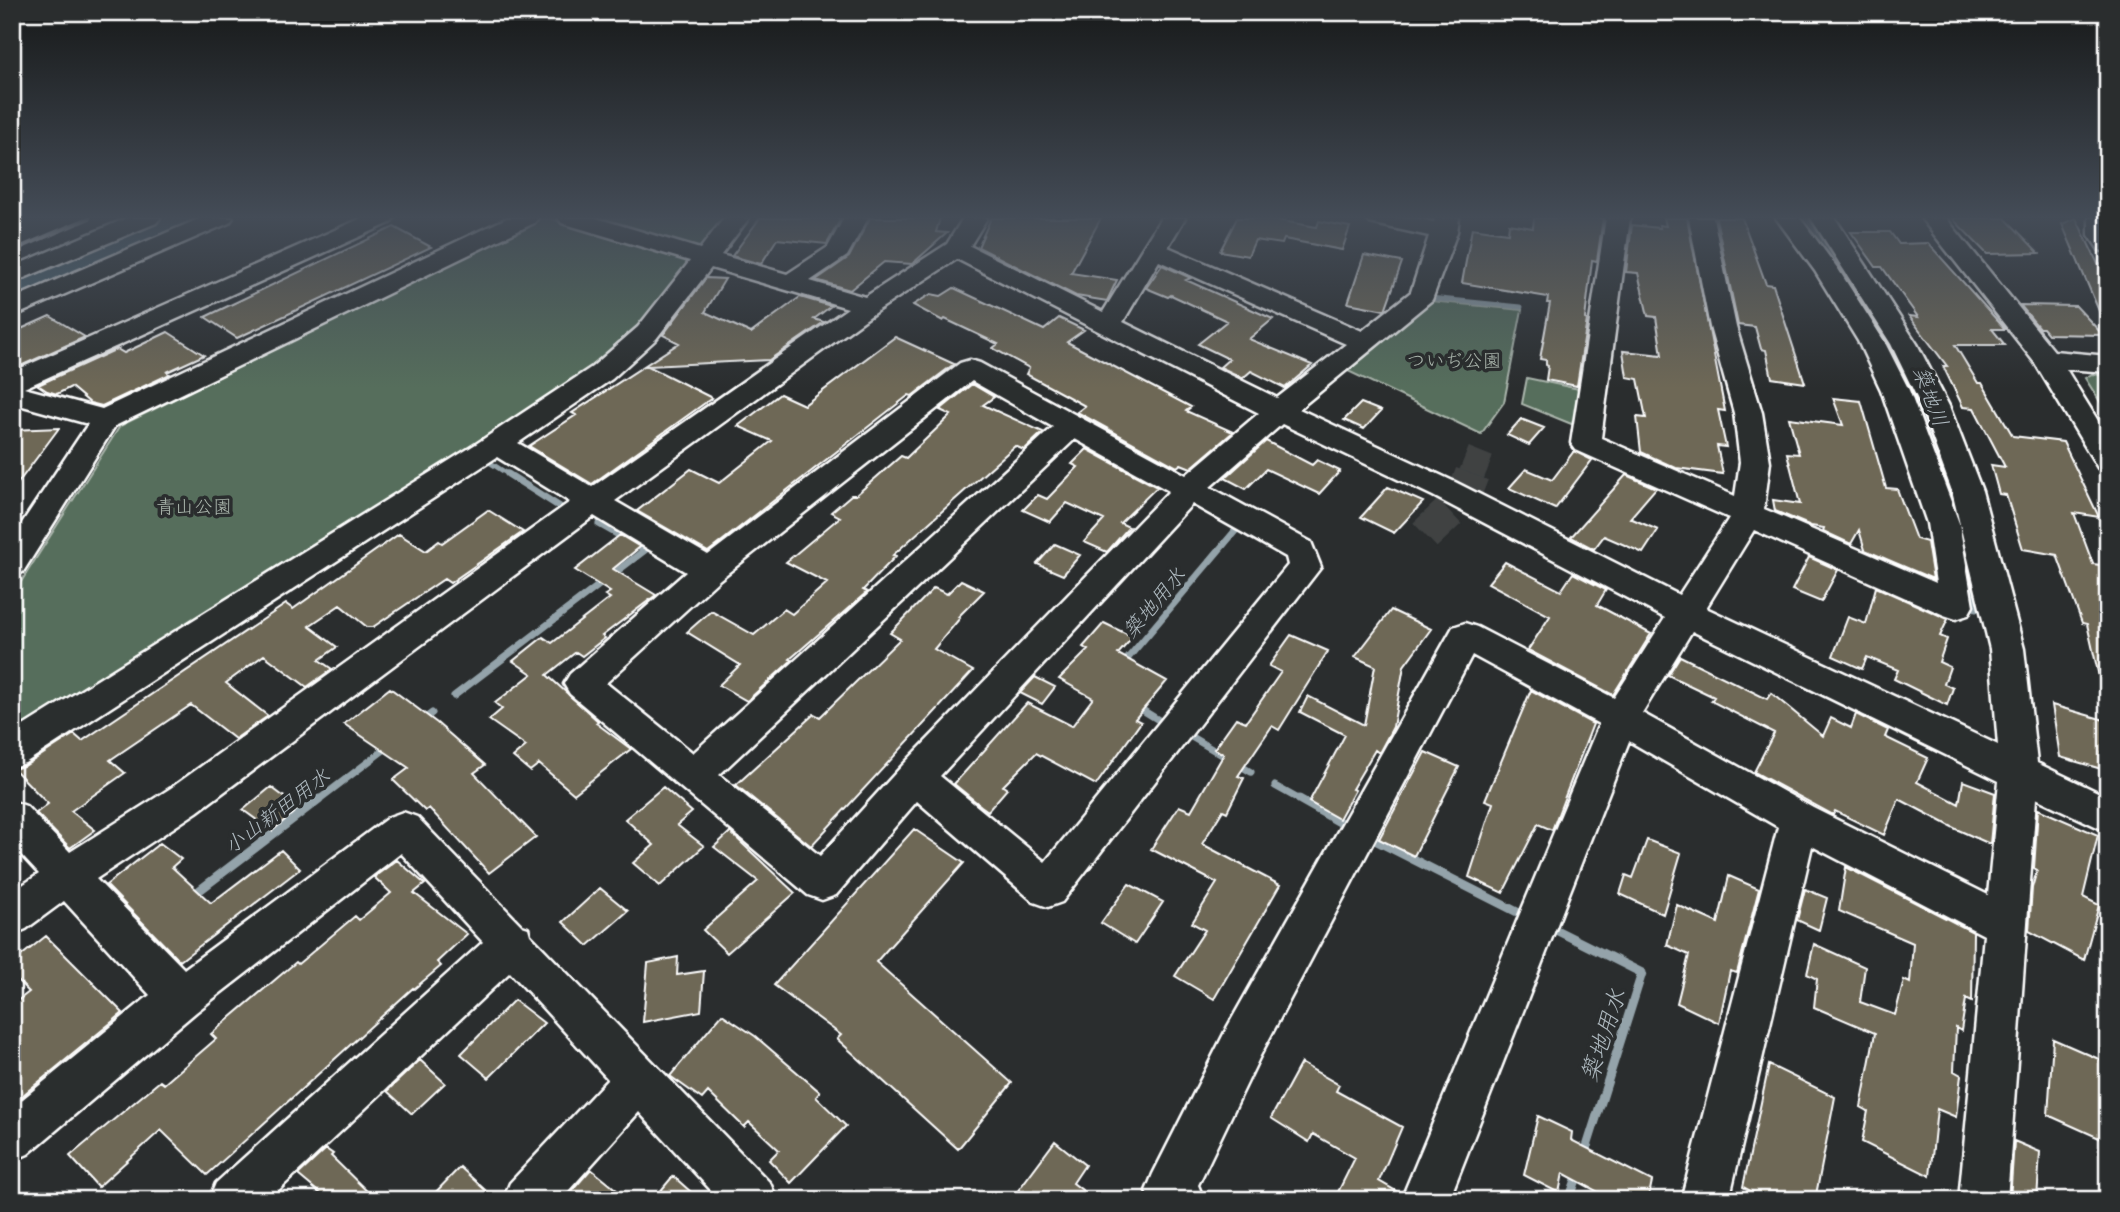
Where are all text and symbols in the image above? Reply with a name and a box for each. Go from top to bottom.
park label: ついぢ公園 [1406,347,1502,372]
water label: 築地川 [1908,362,1956,430]
park label: 青山公園 [156,493,232,518]
water label: 築地用水 [1116,561,1190,643]
water label: 小山新田用水 [218,761,334,859]
water label: 築地用水 [1572,985,1632,1085]

